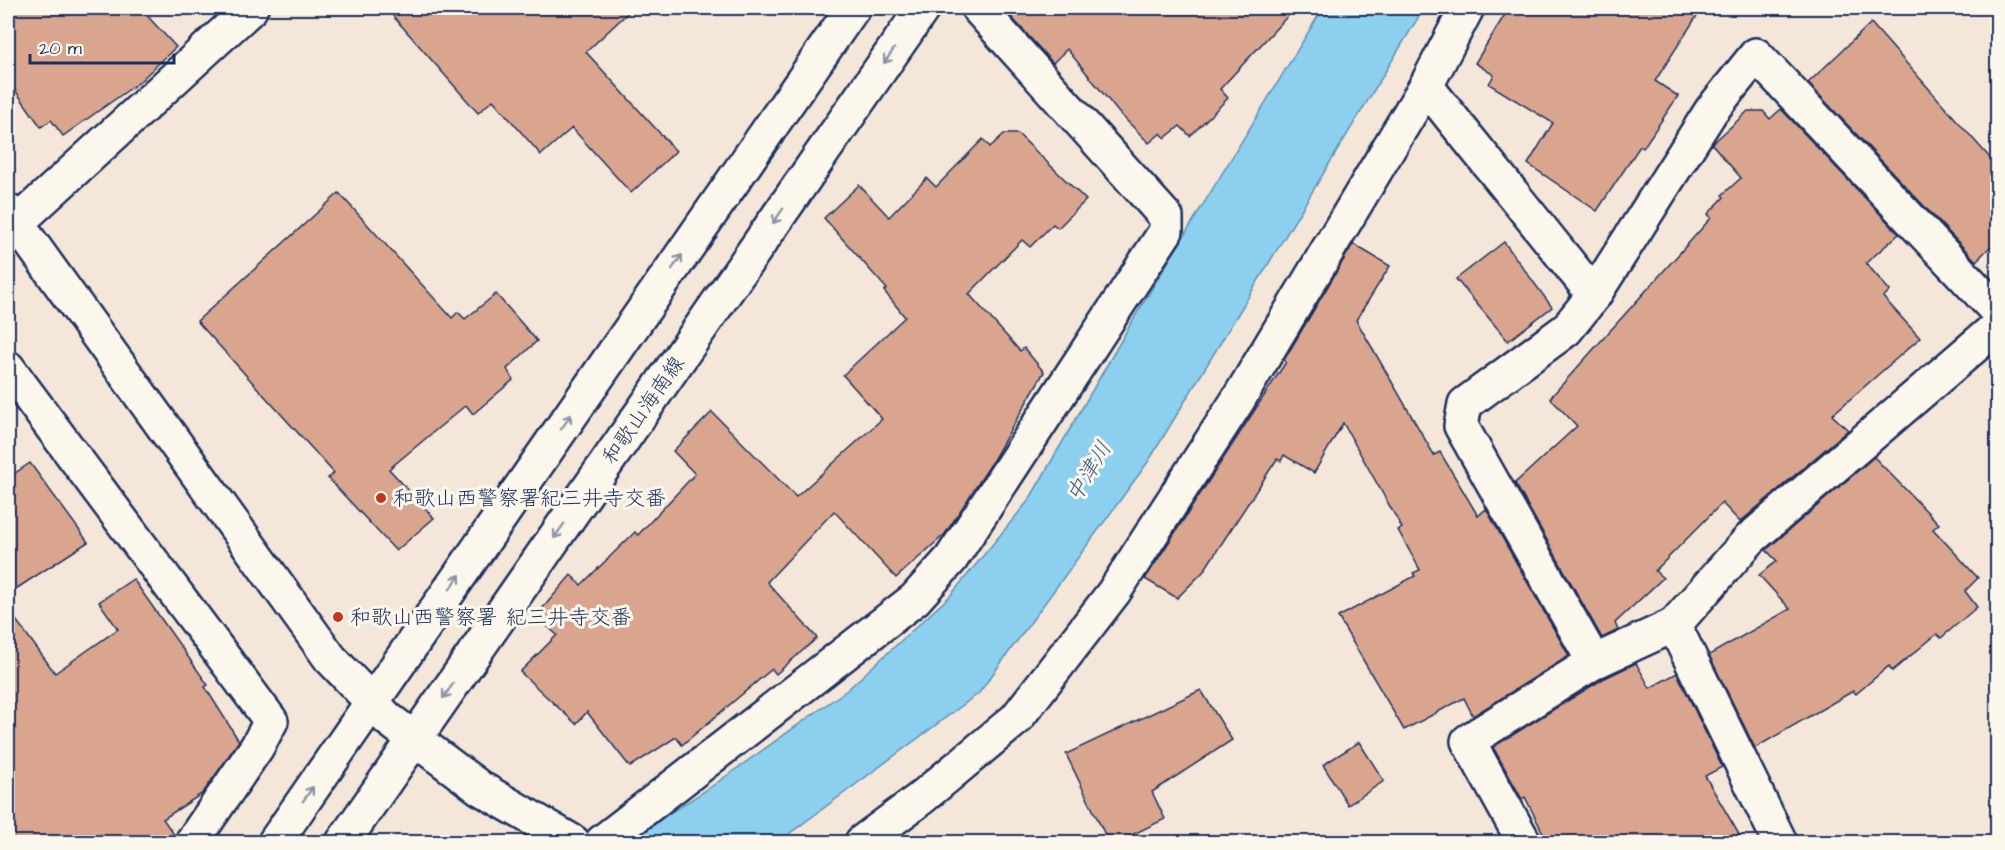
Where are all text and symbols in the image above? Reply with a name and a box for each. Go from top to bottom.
scale bar [30,27,174,65]
text: 20 m [39,36,82,61]
one-way arrow [883,47,895,63]
one-way arrow [772,207,784,223]
one-way arrow [671,254,683,270]
street label: 和歌山海南線 [595,350,691,470]
one-way arrow [560,414,572,431]
water label: 中津川 [1059,435,1120,508]
place label: 和歌山西警察署紀三井寺交番 [393,484,666,513]
marker: 和歌山西警察署紀三井寺交番 [374,491,388,505]
one-way arrow [553,523,565,539]
one-way arrow [449,575,461,591]
place label: 和歌山西警察署 紀三井寺交番 [350,603,631,632]
marker: 和歌山西警察署 紀三井寺交番 [331,610,345,624]
one-way arrow [442,683,454,699]
one-way arrow [302,787,314,803]

